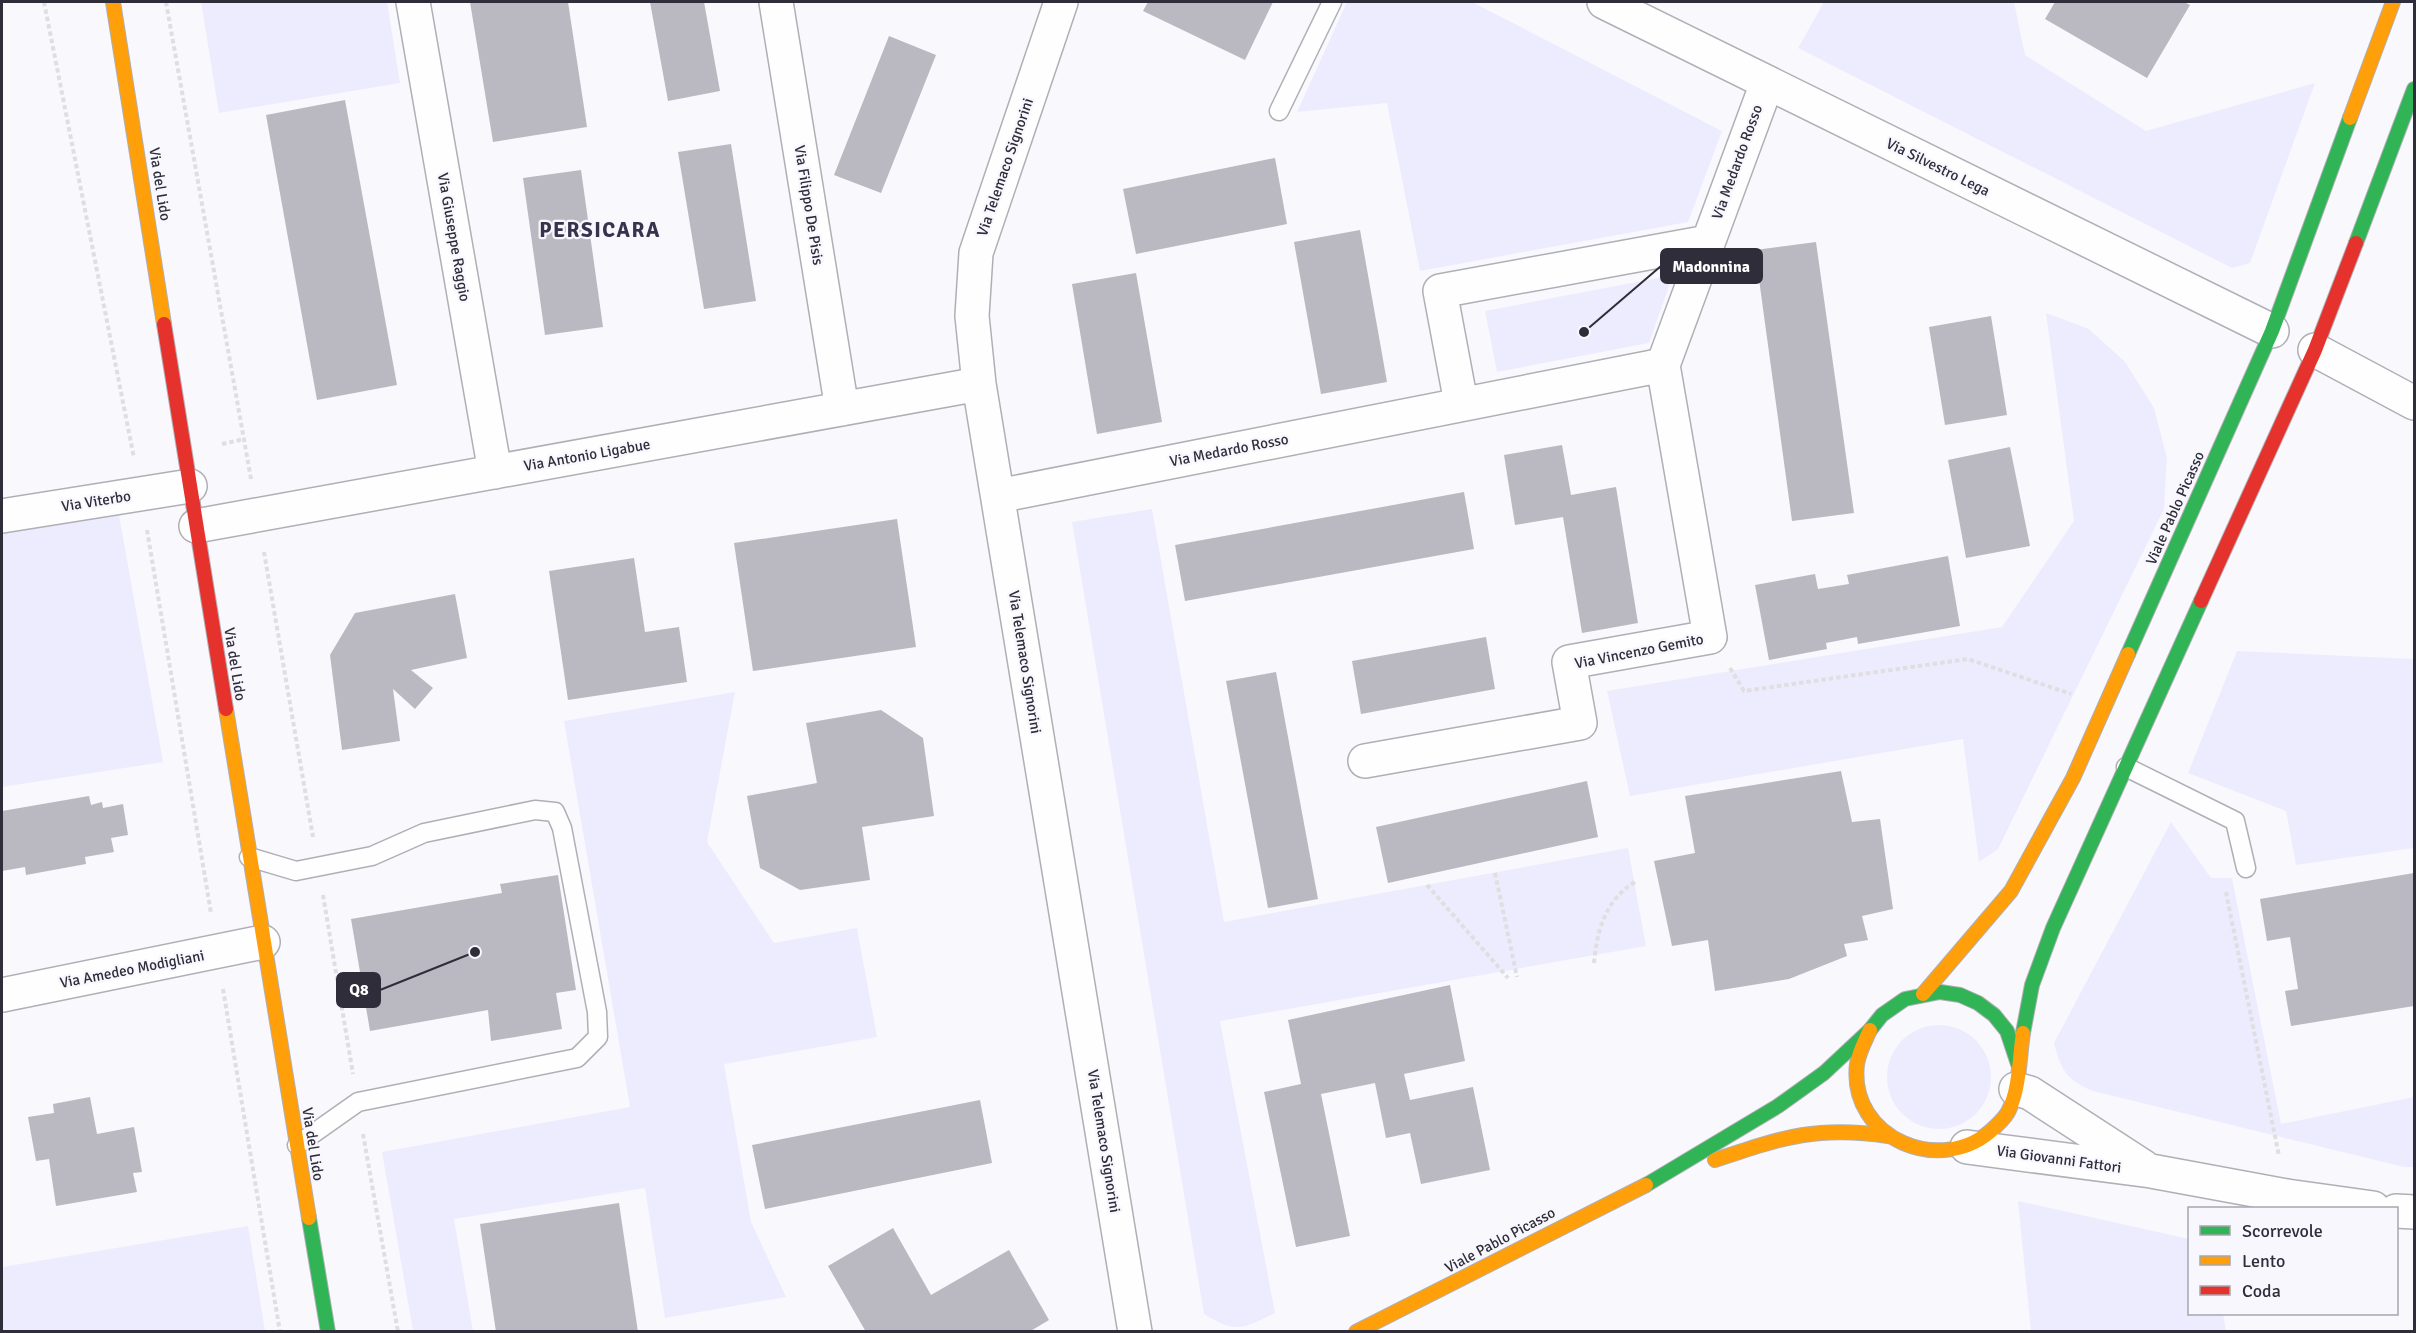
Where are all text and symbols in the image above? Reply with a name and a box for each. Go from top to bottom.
street label: Via Telemaco Signorini [973,96,1037,238]
street label: Via Medardo Rosso [1708,102,1766,222]
street label: Via Silvestro Lega [1883,134,1993,200]
street label: Via Filippo De Pisis [791,144,827,267]
street label: Via del Lido [145,146,175,222]
street label: Via Giuseppe Raggio [434,171,474,303]
district label: PERSICARA [539,217,661,243]
callout: Madonnina [1661,249,1762,283]
text: Madonnina [1672,257,1750,277]
street label: Via Medardo Rosso [1168,430,1290,470]
street label: Via Antonio Ligabue [522,435,652,475]
street label: Viale Pablo Picasso [2142,448,2208,568]
street label: Via Viterbo [60,487,132,515]
street label: Via Telemaco Signorini [1005,589,1045,735]
street label: Via del Lido [220,626,250,702]
street label: Via Vincenzo Gemito [1573,630,1705,672]
street label: Via Amedeo Modigliani [58,946,206,992]
callout: Q8 [337,973,380,1007]
text: Q8 [349,980,369,1000]
street label: Via Telemaco Signorini [1084,1068,1124,1214]
street label: Via del Lido [298,1106,328,1182]
street label: Via Giovanni Fattori [1995,1141,2123,1177]
street label: Viale Pablo Picasso [1442,1203,1559,1277]
legend [2188,1207,2398,1315]
text: Scorrevole [2242,1220,2323,1242]
text: Lento [2242,1250,2285,1272]
text: Coda [2242,1280,2281,1302]

